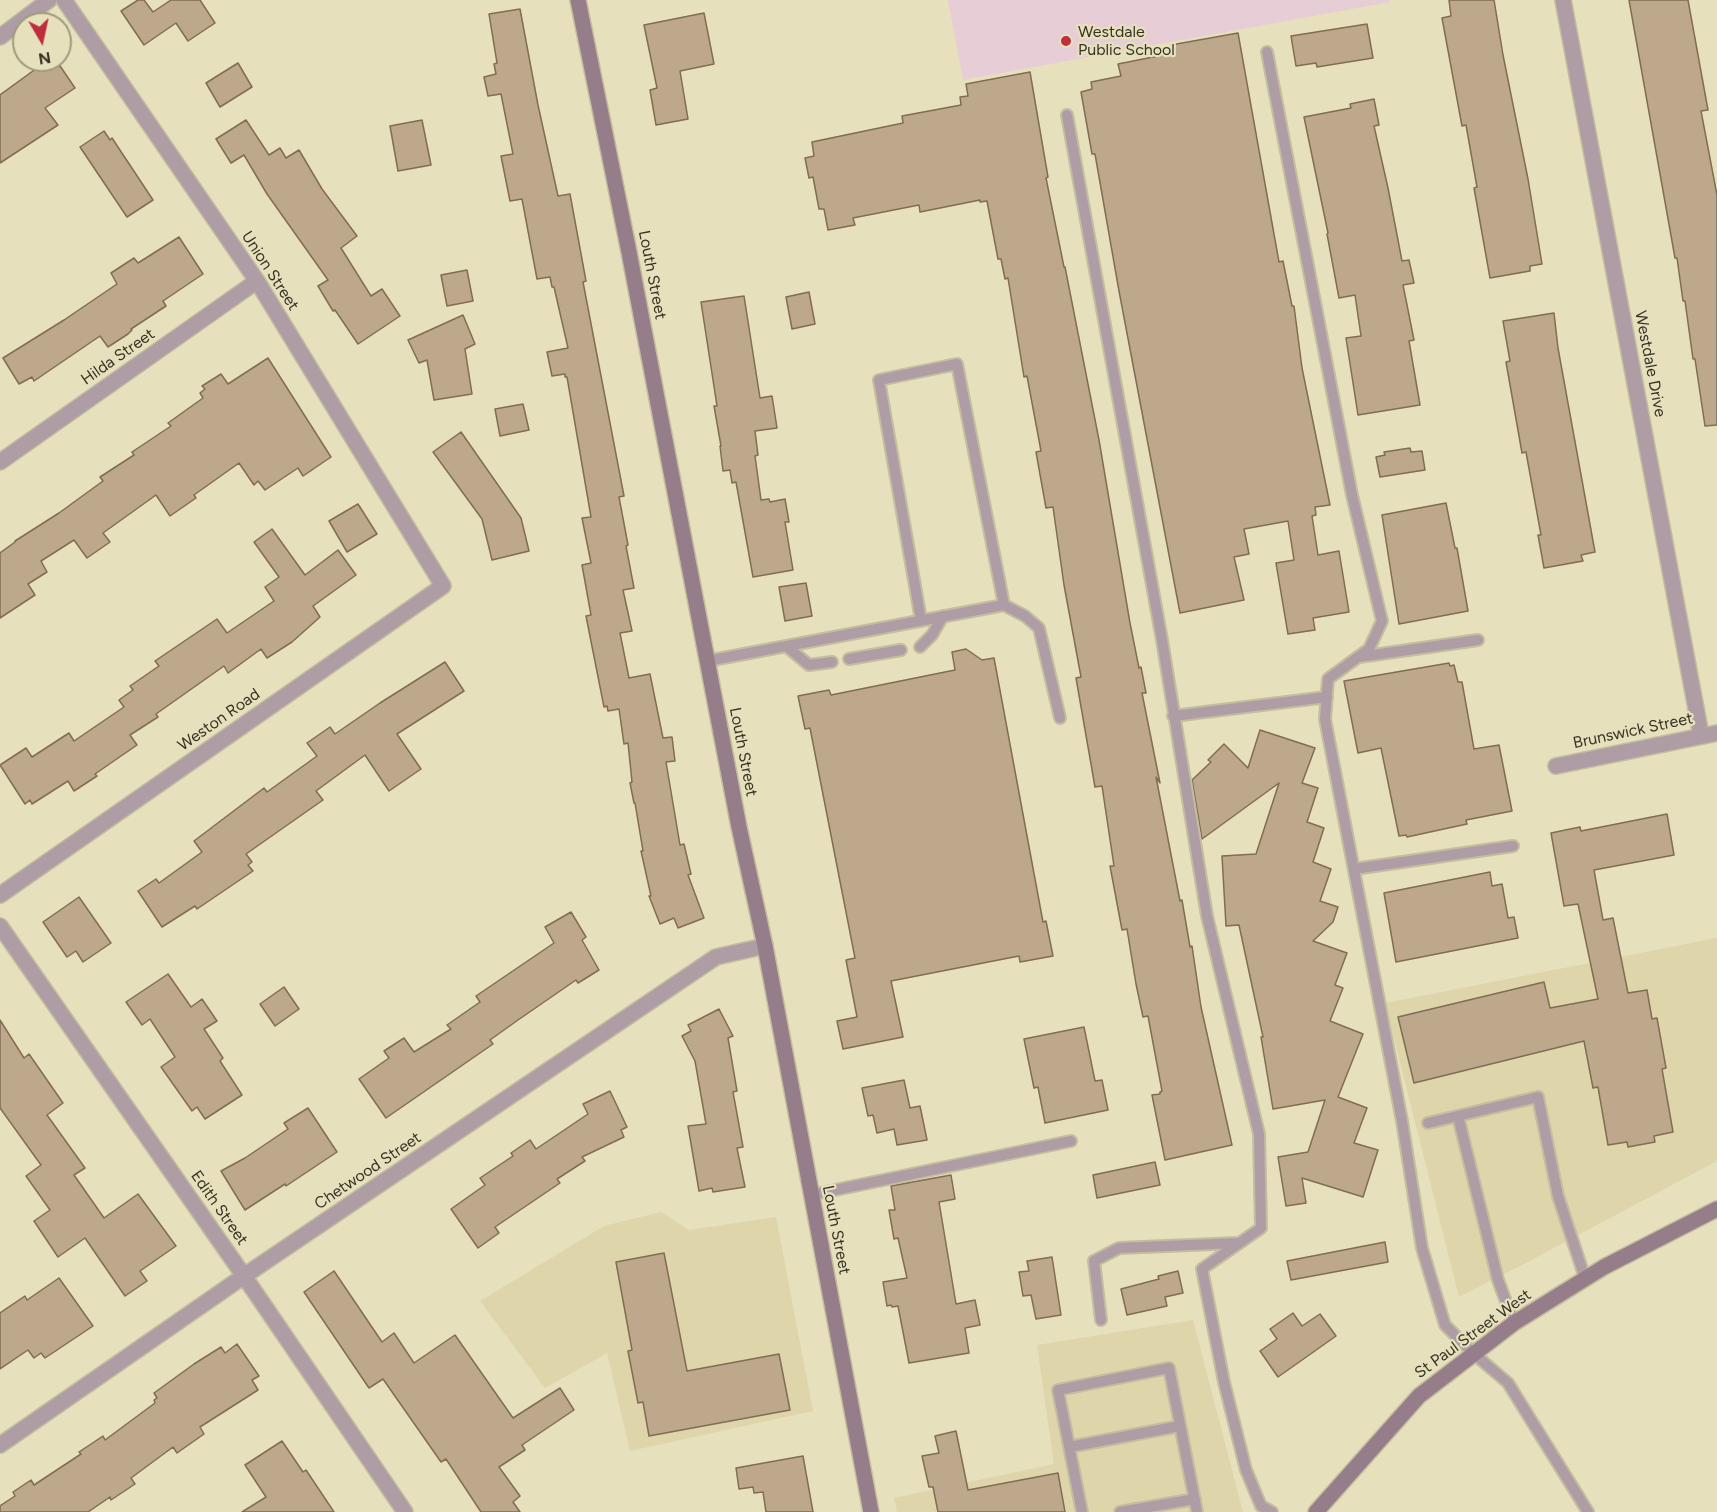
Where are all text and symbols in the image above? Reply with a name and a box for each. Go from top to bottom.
north arrow [12,12,72,72]
place label: Westdale Public School [1078,22,1175,60]
marker: Westdale Public School [1059,34,1073,48]
text: N [37,48,52,69]
street label: Union Street [237,228,303,314]
street label: Louth Street [634,229,670,321]
street label: Westdale Drive [1630,309,1670,419]
street label: Hilda Street [77,325,159,389]
street label: Weston Road [174,685,264,755]
street label: Louth Street [725,706,761,798]
street label: Brunswick Street [1571,709,1695,753]
street label: Chetwood Street [311,1128,425,1214]
street label: Edith Street [186,1167,252,1249]
street label: Louth Street [818,1184,854,1276]
street label: St Paul Street West [1411,1285,1535,1383]

